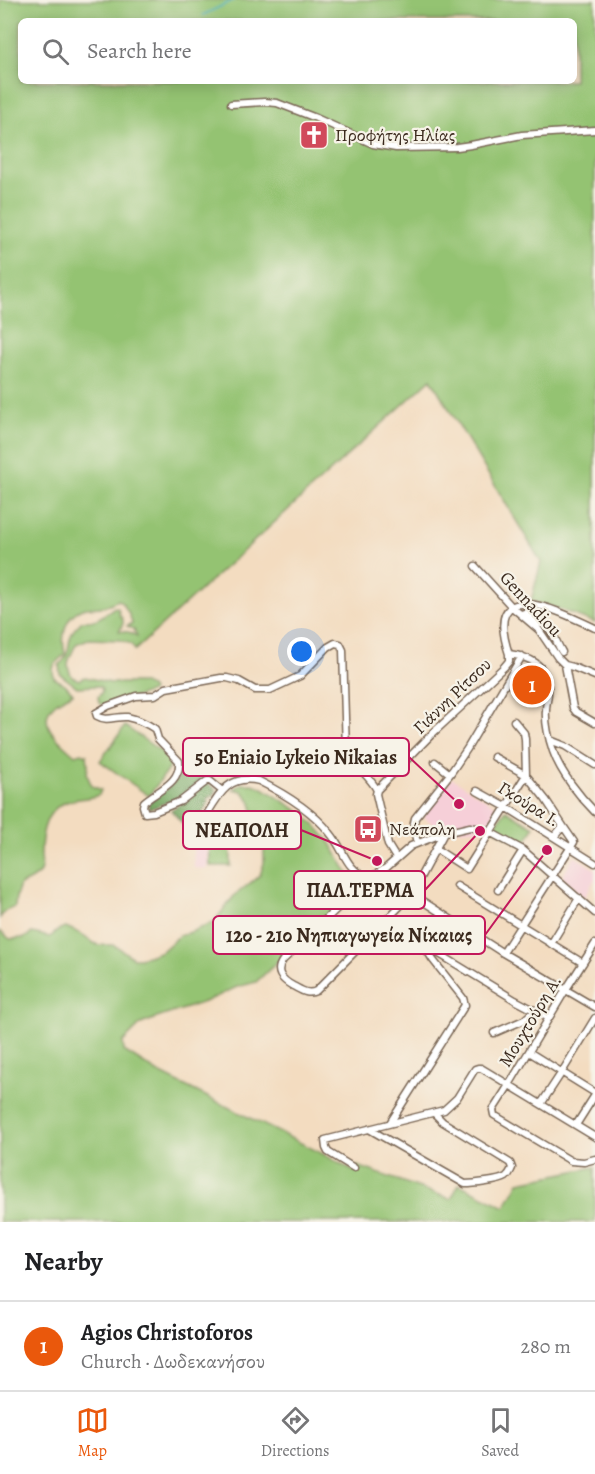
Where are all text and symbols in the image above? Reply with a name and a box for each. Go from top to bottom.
search box [18,18,577,84]
icon: search [39,35,72,68]
text: Search here [87,36,192,66]
church icon: Προφήτης Ηλίας [298,119,330,151]
place label: Προφήτης Ηλίας [335,123,455,147]
street label: Gennadiou [495,566,568,642]
your location [287,637,316,666]
street label: Γιάννη Ρίτσου [408,653,496,739]
pin: 1 [512,662,552,708]
callout: 5o Eniaio Lykeio Nikaias [183,738,409,776]
text: 5o Eniaio Lykeio Nikaias [195,744,397,771]
street label: Γκούρα Ι. [494,776,564,832]
callout: ΝΕΑΠΟΛΗ [183,811,301,849]
bus stop icon: Νεάπολη [352,813,384,845]
text: ΝΕΑΠΟΛΗ [195,817,289,844]
place label: Νεάπολη [389,817,456,841]
callout: ΠΑΛ.ΤΕΡΜΑ [294,871,425,909]
text: ΠΑΛ.ΤΕΡΜΑ [306,877,414,904]
callout: 12ο - 21ο Νηπιαγωγεία Νίκαιας [213,916,485,954]
text: 12ο - 21ο Νηπιαγωγεία Νίκαιας [226,922,472,949]
street label: Μουχτούρη Α. [493,971,567,1071]
text: Nearby [24,1244,103,1279]
text: Agios Christoforos [81,1318,253,1348]
text: 1 [40,1333,47,1360]
text: 280 m [521,1333,571,1360]
text: Church · Δωδεκανήσου [81,1348,265,1375]
tab: Map [76,1404,109,1462]
tab: Directions [261,1404,329,1462]
tab: Saved [481,1404,519,1462]

